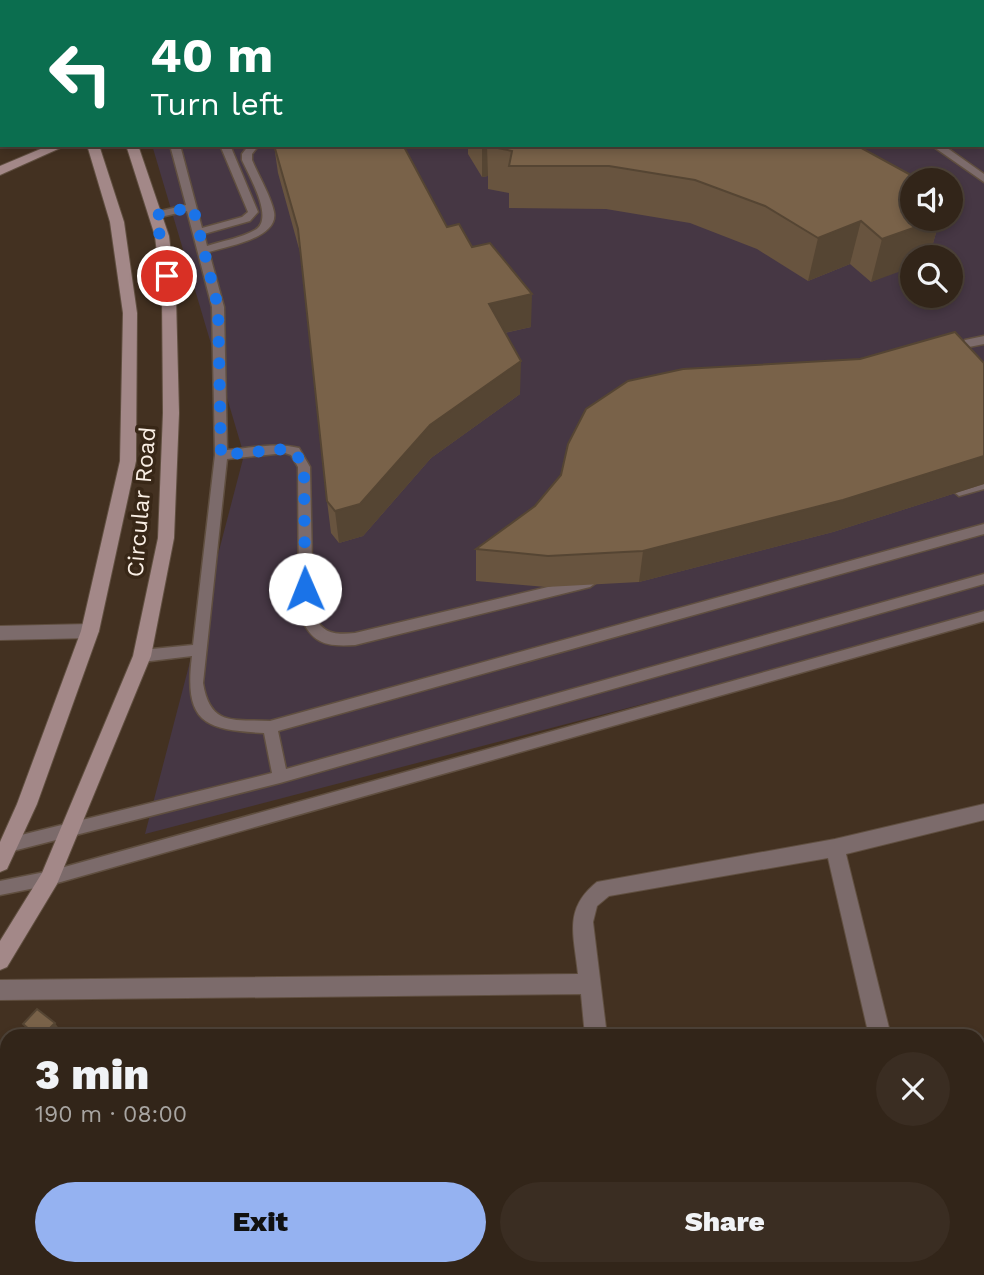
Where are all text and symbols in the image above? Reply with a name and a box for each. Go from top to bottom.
text: 40 m [150,26,273,84]
icon: left [35,28,126,119]
text: Turn left [150,85,283,123]
map controls [900,168,963,308]
button: sound [900,168,963,231]
button: search [900,245,963,308]
pin [137,246,197,306]
icon: arrive [148,257,186,295]
street label: Circular Road [121,426,162,578]
position arrow [268,552,342,626]
text: 3 min [35,1050,149,1099]
button: close [876,1052,950,1126]
text: 190 m · 08:00 [35,1101,187,1128]
button: Exit [35,1182,486,1262]
button: Share [500,1182,950,1262]

